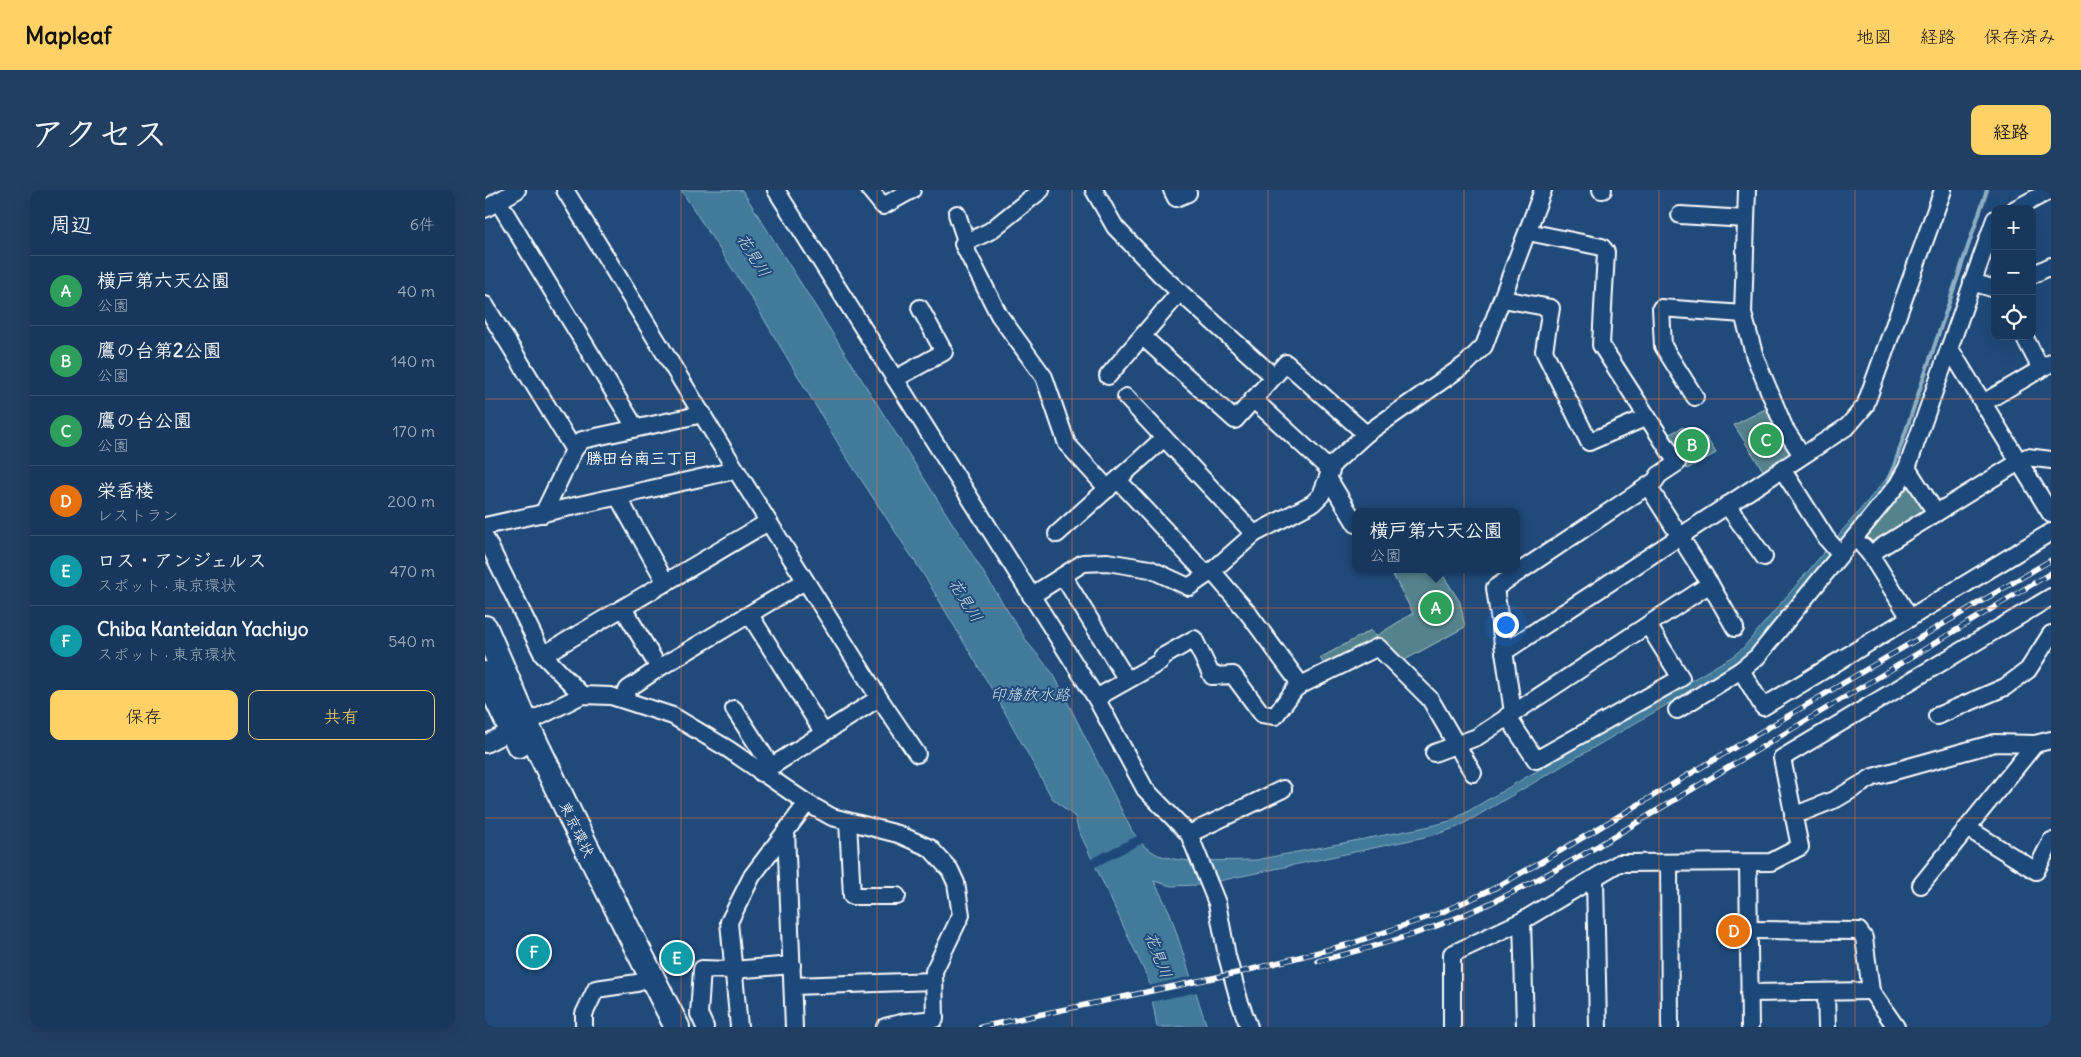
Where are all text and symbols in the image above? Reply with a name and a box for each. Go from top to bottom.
text: Mapleaf [25,20,112,50]
text: 地図 [1856,25,1892,48]
text: 経路 [1920,25,1956,48]
text: 保存済み [1984,25,2056,48]
button: 経路 [1971,105,2051,155]
text: アクセス [30,111,168,155]
map controls [1991,205,2036,340]
button: + [1991,205,2036,250]
text: 周辺 [50,211,92,238]
text: 6件 [410,214,435,234]
water label: 花見川 [733,229,775,281]
button: − [1991,250,2036,295]
text: 横戸第六天公園 [97,268,230,292]
text: A [61,281,71,301]
text: 40 m [397,281,435,301]
text: 公園 [97,295,129,315]
button: locate [1991,295,2036,340]
text: 鷹の台第2公園 [97,338,221,362]
text: B [61,351,71,371]
text: 140 m [391,351,435,371]
text: 公園 [97,365,129,385]
text: 鷹の台公園 [97,408,192,432]
text: C [61,421,71,441]
text: 170 m [392,421,435,441]
pin: C [1750,421,1782,459]
pin: B [1676,426,1708,464]
text: 公園 [97,435,129,455]
district label: 勝田台南三丁目 [586,448,698,468]
text: 栄香楼 [97,478,154,502]
text: D [60,491,72,511]
text: 200 m [387,491,435,511]
text: レストラン [97,505,178,525]
popup [1352,508,1520,573]
text: 横戸第六天公園 [1369,518,1503,542]
text: 公園 [1369,545,1402,565]
text: ロス・アンジェルス [97,548,266,572]
text: E [61,561,71,581]
text: 470 m [390,561,435,581]
water label: 花見川 [945,574,987,626]
text: スポット · 東京環状 [97,575,236,595]
pin: A [1420,589,1452,627]
your location [1493,612,1519,638]
text: Chiba Kanteidan Yachiyo [97,617,308,641]
text: F [61,631,71,651]
text: 540 m [388,631,435,651]
text: スポット · 東京環状 [97,644,236,664]
water label: 印旛放水路 [990,684,1071,704]
button: 保存 [50,690,238,740]
button: 共有 [248,690,435,740]
street label: 東京環状 [555,798,599,860]
pin: D [1718,912,1750,950]
water label: 花見川 [1141,929,1177,981]
pin: F [518,933,550,971]
pin: E [661,939,693,977]

